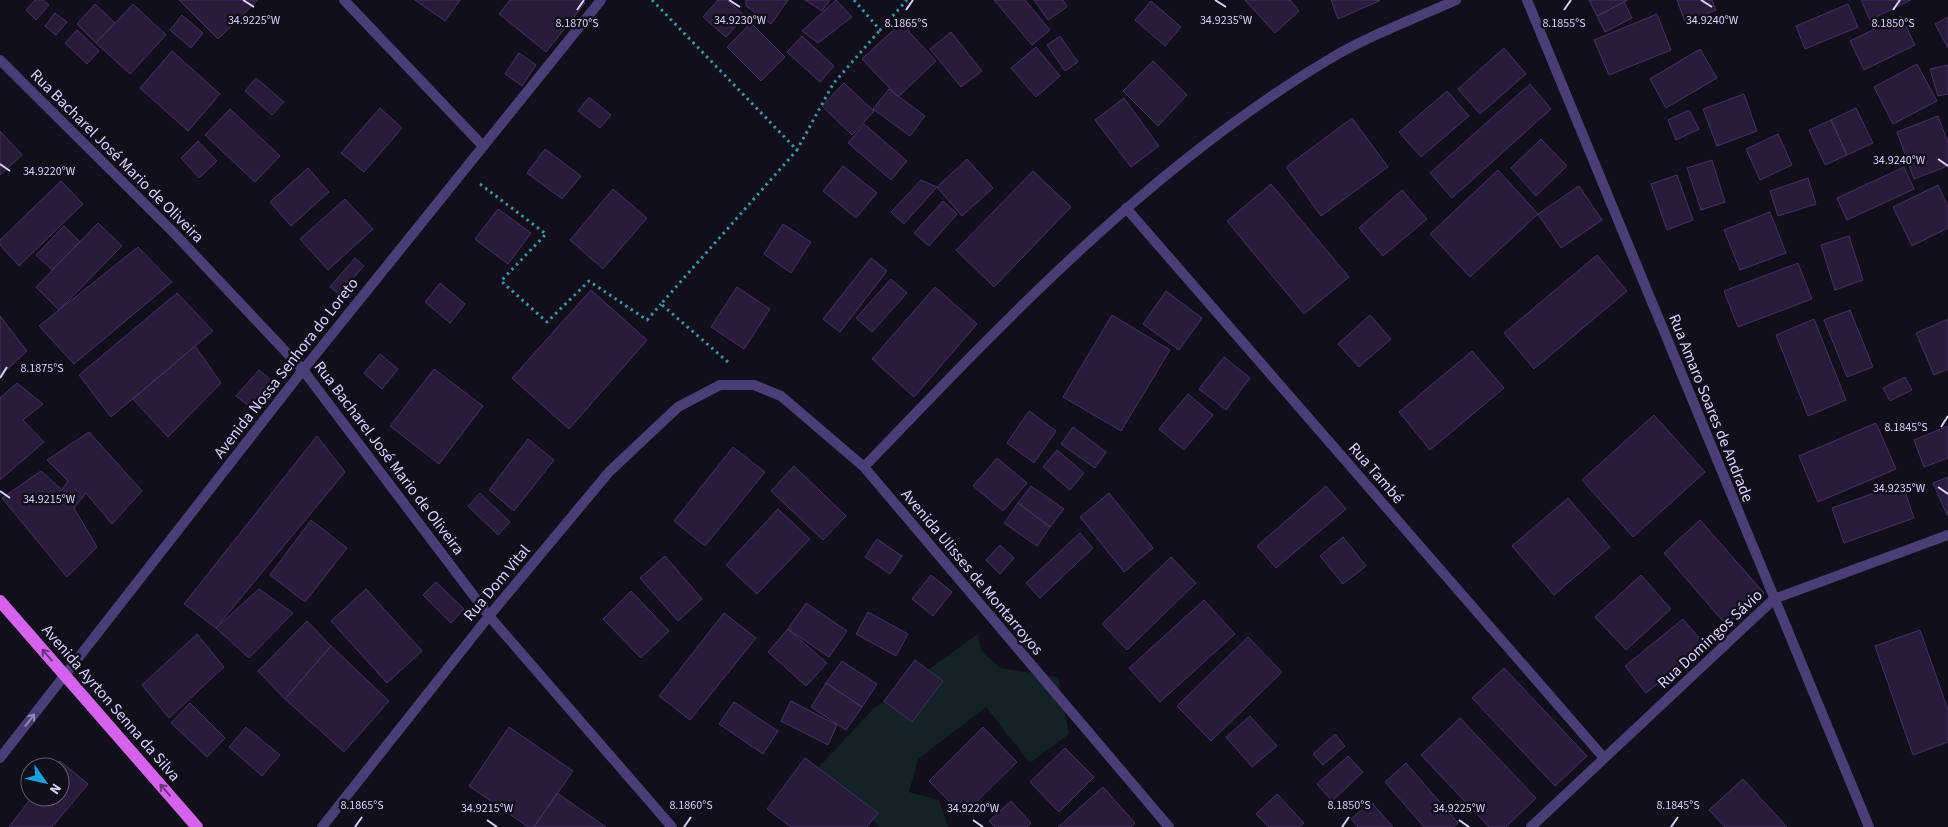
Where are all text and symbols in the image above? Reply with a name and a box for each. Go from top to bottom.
text: 34.9225°W [228,12,281,29]
text: 34.9230°W [714,12,767,29]
text: 34.9235°W [1200,12,1253,29]
text: 34.9240°W [1686,12,1739,29]
text: 8.1870°S [555,15,599,32]
text: 8.1865°S [884,15,928,32]
text: 8.1855°S [1542,15,1586,32]
text: 8.1850°S [1871,15,1915,32]
street label: Rua Bacharel José Mario de Oliveira [25,64,209,248]
text: 34.9240°W [1873,152,1926,169]
text: 34.9220°W [23,163,76,180]
street label: Avenida Nossa Senhora do Loreto [209,273,363,463]
street label: Rua Amaro Soares de Andrade [1663,311,1759,505]
street label: Rua Bacharel José Mario de Oliveira [309,357,469,559]
text: 8.1875°S [20,360,64,377]
text: 8.1845°S [1884,419,1928,436]
street label: Rua També [1343,438,1409,508]
text: 34.9235°W [1873,480,1926,497]
street label: Avenida Ulisses de Montarroyos [896,484,1048,660]
text: 34.9215°W [23,491,76,508]
street label: Rua Dom Vital [459,540,535,626]
street label: Rua Domingos Sávio [1653,584,1767,694]
street label: Avenida Ayrton Senna da Silva [37,620,185,786]
one-way arrow [41,648,52,661]
one-way arrow [25,714,36,727]
north arrow [20,757,70,807]
text: N [44,779,66,798]
one-way arrow [159,784,171,797]
text: 8.1865°S [340,797,384,814]
text: 8.1860°S [669,797,713,814]
text: 8.1850°S [1327,797,1371,814]
text: 8.1845°S [1656,797,1700,814]
text: 34.9215°W [461,800,514,817]
text: 34.9220°W [947,800,1000,817]
text: 34.9225°W [1433,800,1486,817]

